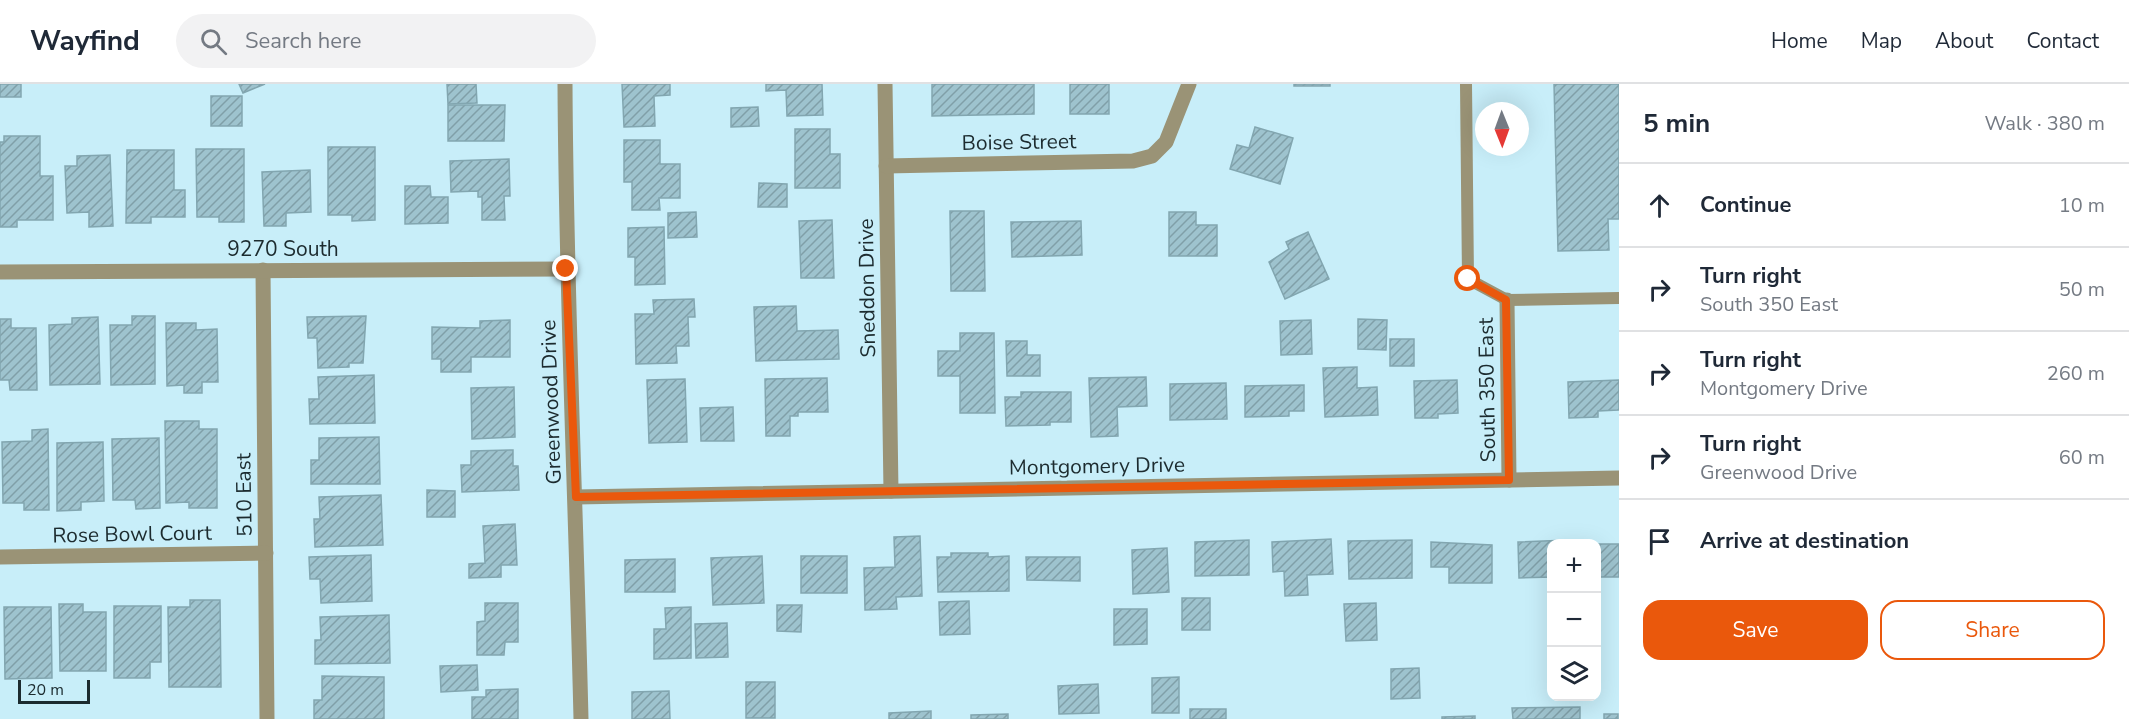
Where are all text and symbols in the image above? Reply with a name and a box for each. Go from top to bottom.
search box [176,14,596,68]
text: Wayfind [30,22,140,60]
icon: search [197,25,230,58]
text: Search here [245,26,362,56]
text: Home [1771,27,1828,55]
text: Map [1861,27,1902,55]
text: About [1935,27,1993,55]
text: Contact [2026,27,2099,55]
north arrow [1475,102,1529,156]
text: 5 min [1643,106,1710,141]
text: Walk · 380 m [1985,110,2105,137]
street label: Boise Street [961,127,1077,157]
icon: ahead [1643,189,1676,222]
text: Continue [1700,190,1791,220]
text: 10 m [2059,192,2105,219]
street label: Sneddon Drive [852,218,882,358]
street label: 9270 South [227,235,339,263]
route end [552,255,578,281]
text: Turn right [1700,261,1801,291]
route start [1454,265,1480,291]
icon: right [1643,273,1676,306]
text: 50 m [2059,276,2105,303]
text: South 350 East [1700,291,1838,318]
street label: South 350 East [1472,317,1502,463]
street label: Greenwood Drive [534,319,568,485]
text: Turn right [1700,345,1801,375]
icon: right [1643,357,1676,390]
text: 260 m [2047,360,2105,387]
text: Montgomery Drive [1700,375,1868,402]
text: Turn right [1700,429,1801,459]
icon: right [1643,441,1676,474]
text: 60 m [2059,444,2105,471]
street label: Montgomery Drive [1009,450,1185,482]
street label: 510 East [229,452,259,537]
text: Greenwood Drive [1700,459,1857,486]
street label: Rose Bowl Court [52,519,213,549]
icon: arrive [1643,525,1676,558]
text: Arrive at destination [1700,526,1909,556]
map controls [1547,539,1601,701]
button: + [1547,539,1601,593]
button: − [1547,593,1601,647]
button: Save [1643,600,1868,660]
button: Share [1880,600,2105,660]
button: layers [1547,647,1601,701]
scale bar [18,677,90,704]
text: 20 m [27,679,64,701]

